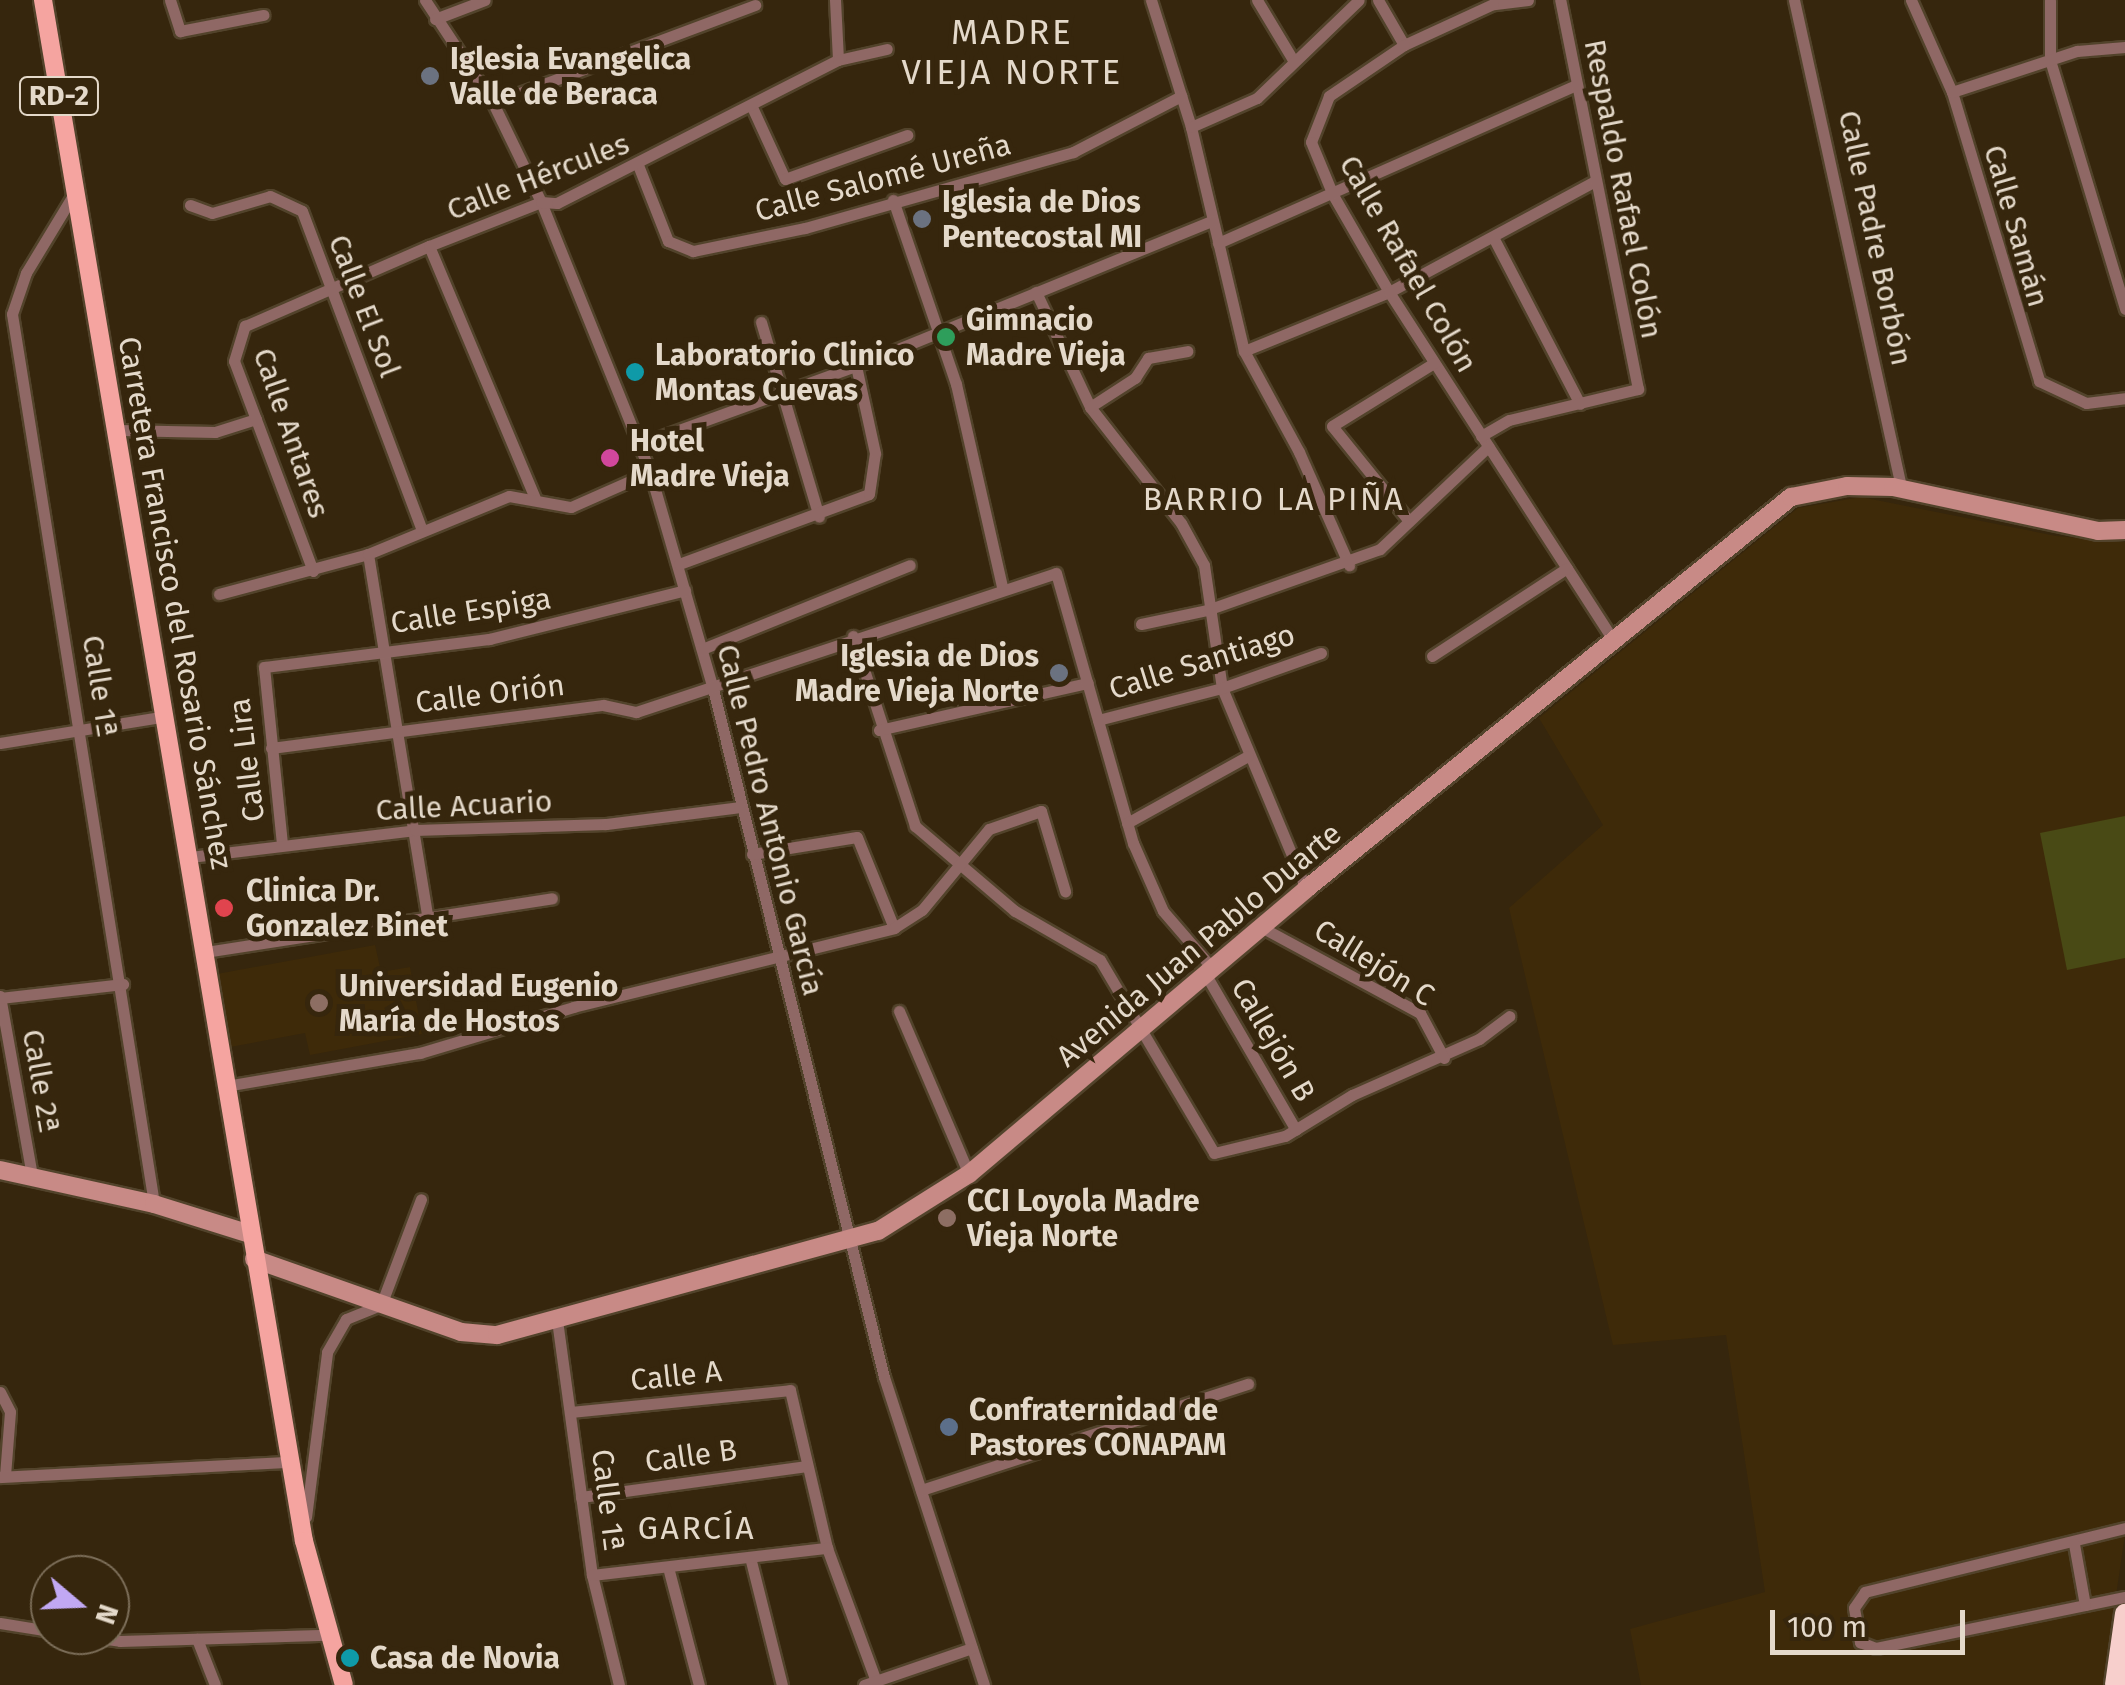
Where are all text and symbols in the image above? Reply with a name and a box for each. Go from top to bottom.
district label: MADRE VIEJA NORTE [901,11,1123,93]
street label: Respaldo Rafael Colón [1576,36,1670,342]
place label: Iglesia Evangelica Valle de Beraca [450,41,691,112]
marker: Iglesia Evangelica Valle de Beraca [419,65,441,87]
road number: RD-2 [17,73,102,119]
street label: Calle Padre Borbón [1830,107,1920,369]
street label: Calle Hércules [442,126,634,228]
street label: Calle Salomé Ureña [751,127,1015,229]
street label: Calle Samán [1976,141,2056,311]
street label: Calle Rafael Colón [1331,149,1485,379]
place label: Iglesia de Dios Pentecostal MI [942,184,1142,254]
marker: Iglesia de Dios Pentecostal MI [911,208,933,230]
street label: Calle El Sol [320,230,408,382]
place label: Gimnacio Madre Vieja [966,302,1126,372]
marker: Gimnacio Madre Vieja [935,326,957,348]
street label: Carretera Francisco del Rosario Sánchez [110,334,240,872]
place label: Laboratorio Clinico Montas Cuevas [655,337,914,408]
street label: Calle Antares [245,343,337,523]
marker: Laboratorio Clinico Montas Cuevas [624,361,646,383]
place label: Hotel Madre Vieja [630,423,790,494]
marker: Hotel Madre Vieja [599,447,621,469]
district label: BARRIO LA PIÑA [1143,480,1405,518]
street label: Calle Espiga [388,581,554,641]
street label: Calle Santiago [1105,617,1299,707]
street label: Calle 1ª [74,633,126,739]
place label: Iglesia de Dios Madre Vieja Norte [795,638,1039,708]
street label: Calle Pedro Antonio García [709,641,831,999]
marker: Iglesia de Dios Madre Vieja Norte [1048,662,1070,684]
street label: Calle Orión [413,667,567,721]
street label: Calle Lira [222,696,272,824]
street label: Calle Acuario [375,783,553,829]
street label: Avenida Juan Pablo Duarte [1049,815,1349,1075]
place label: Clinica Dr. Gonzalez Binet [246,873,448,944]
marker: Clinica Dr. Gonzalez Binet [211,895,237,921]
street label: Callejón C [1307,912,1441,1014]
place label: Universidad Eugenio María de Hostos [339,968,618,1038]
street label: Callejón B [1223,972,1323,1108]
marker: Universidad Eugenio María de Hostos [308,992,330,1014]
street label: Calle 2ª [14,1027,68,1135]
place label: CCI Loyola Madre Vieja Norte [967,1183,1200,1254]
marker: CCI Loyola Madre Vieja Norte [936,1207,958,1229]
street label: Calle A [629,1353,723,1399]
place label: Confraternidad de Pastores CONAPAM [969,1392,1226,1462]
marker: Confraternidad de Pastores CONAPAM [938,1416,960,1438]
street label: Calle B [643,1432,739,1480]
street label: Calle 1ª [584,1447,632,1553]
district label: GARCÍA [638,1509,756,1547]
north arrow [30,1555,130,1655]
scale bar [1775,1590,1970,1652]
text: N [88,1600,126,1628]
text: 100 m [1787,1609,1867,1645]
place label: Casa de Novia [370,1640,560,1676]
marker: Casa de Novia [339,1647,361,1669]

